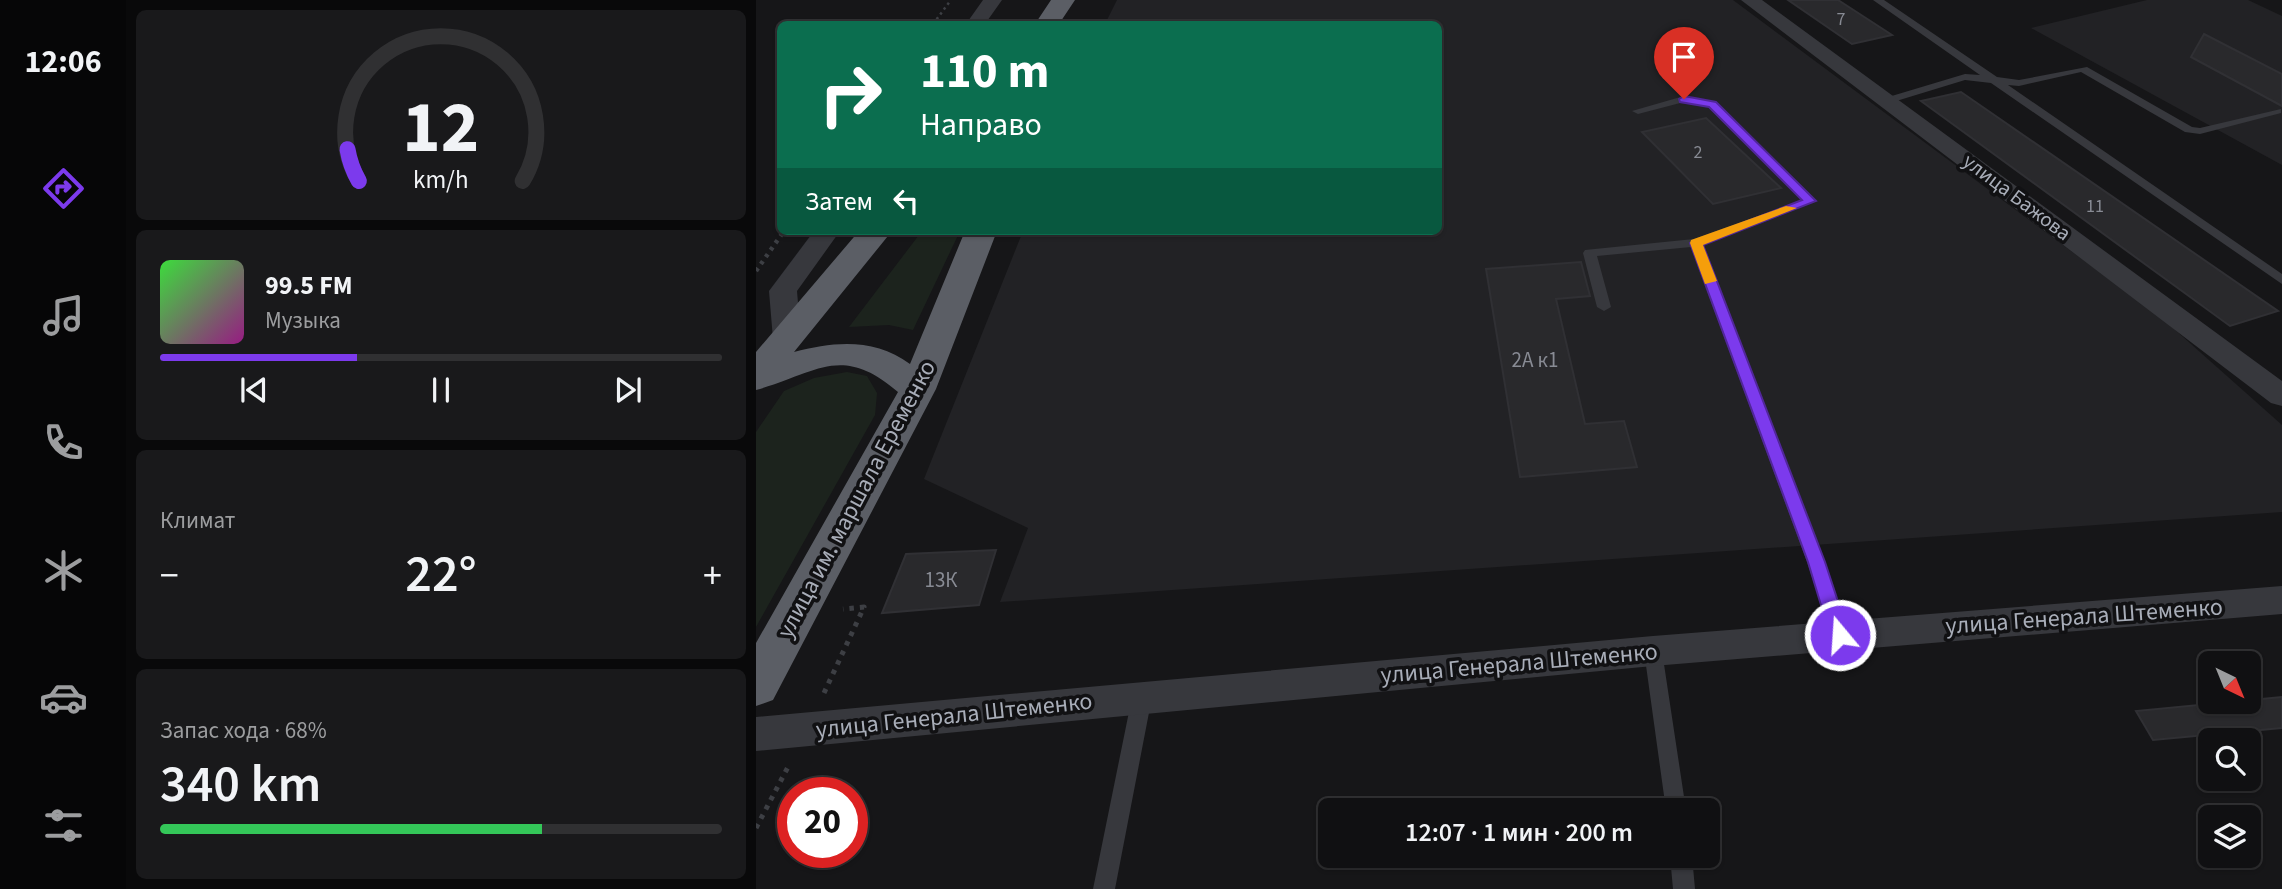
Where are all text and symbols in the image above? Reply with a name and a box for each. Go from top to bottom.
house number: 7 [1837,7,1846,32]
pin [1654,27,1714,99]
text: 110 m [920,37,1049,107]
icon: arrive [1665,38,1703,76]
text: 12:06 [24,39,102,85]
icon: right [805,49,896,140]
text: 12 [403,76,479,180]
text: Направо [920,102,1042,148]
house number: 2 [1694,140,1703,165]
street label: улица Бажова [1957,146,2077,248]
text: km/h [413,162,469,198]
icon: directions [39,164,88,213]
icon: left [887,182,925,220]
text: Затем [805,183,873,220]
house number: 11 [2086,194,2104,219]
text: 99.5 FM [265,267,353,304]
icon: music [39,291,88,340]
text: Музыка [265,304,341,337]
house number: 2А к1 [1512,345,1558,375]
street label: улица им. маршала Еременко [768,354,945,645]
icon: previous [235,371,273,409]
icon: pause [422,371,460,409]
icon: next [609,371,647,409]
icon: phone [39,418,88,467]
text: Климат [160,504,235,537]
text: 22° [405,538,477,612]
icon: climate [39,546,88,595]
text: − [160,549,179,603]
text: + [703,549,722,603]
house number: 13К [924,565,958,595]
street label: улица Генерала Штеменко [1944,589,2224,644]
position arrow [1803,598,1877,672]
street label: улица Генерала Штеменко [1379,634,1659,693]
north arrow [2198,651,2261,714]
map controls [2198,651,2261,868]
icon: car [39,673,88,722]
street label: улица Генерала Штеменко [814,684,1094,747]
text: Запас хода · 68% [160,714,327,747]
button: search [2198,728,2261,791]
text: 340 km [160,748,321,822]
speed limit sign: 20 [777,777,868,868]
icon: filters [39,801,88,850]
button: layers [2198,805,2261,868]
text: 12:07 · 1 мин · 200 m [1405,814,1633,851]

